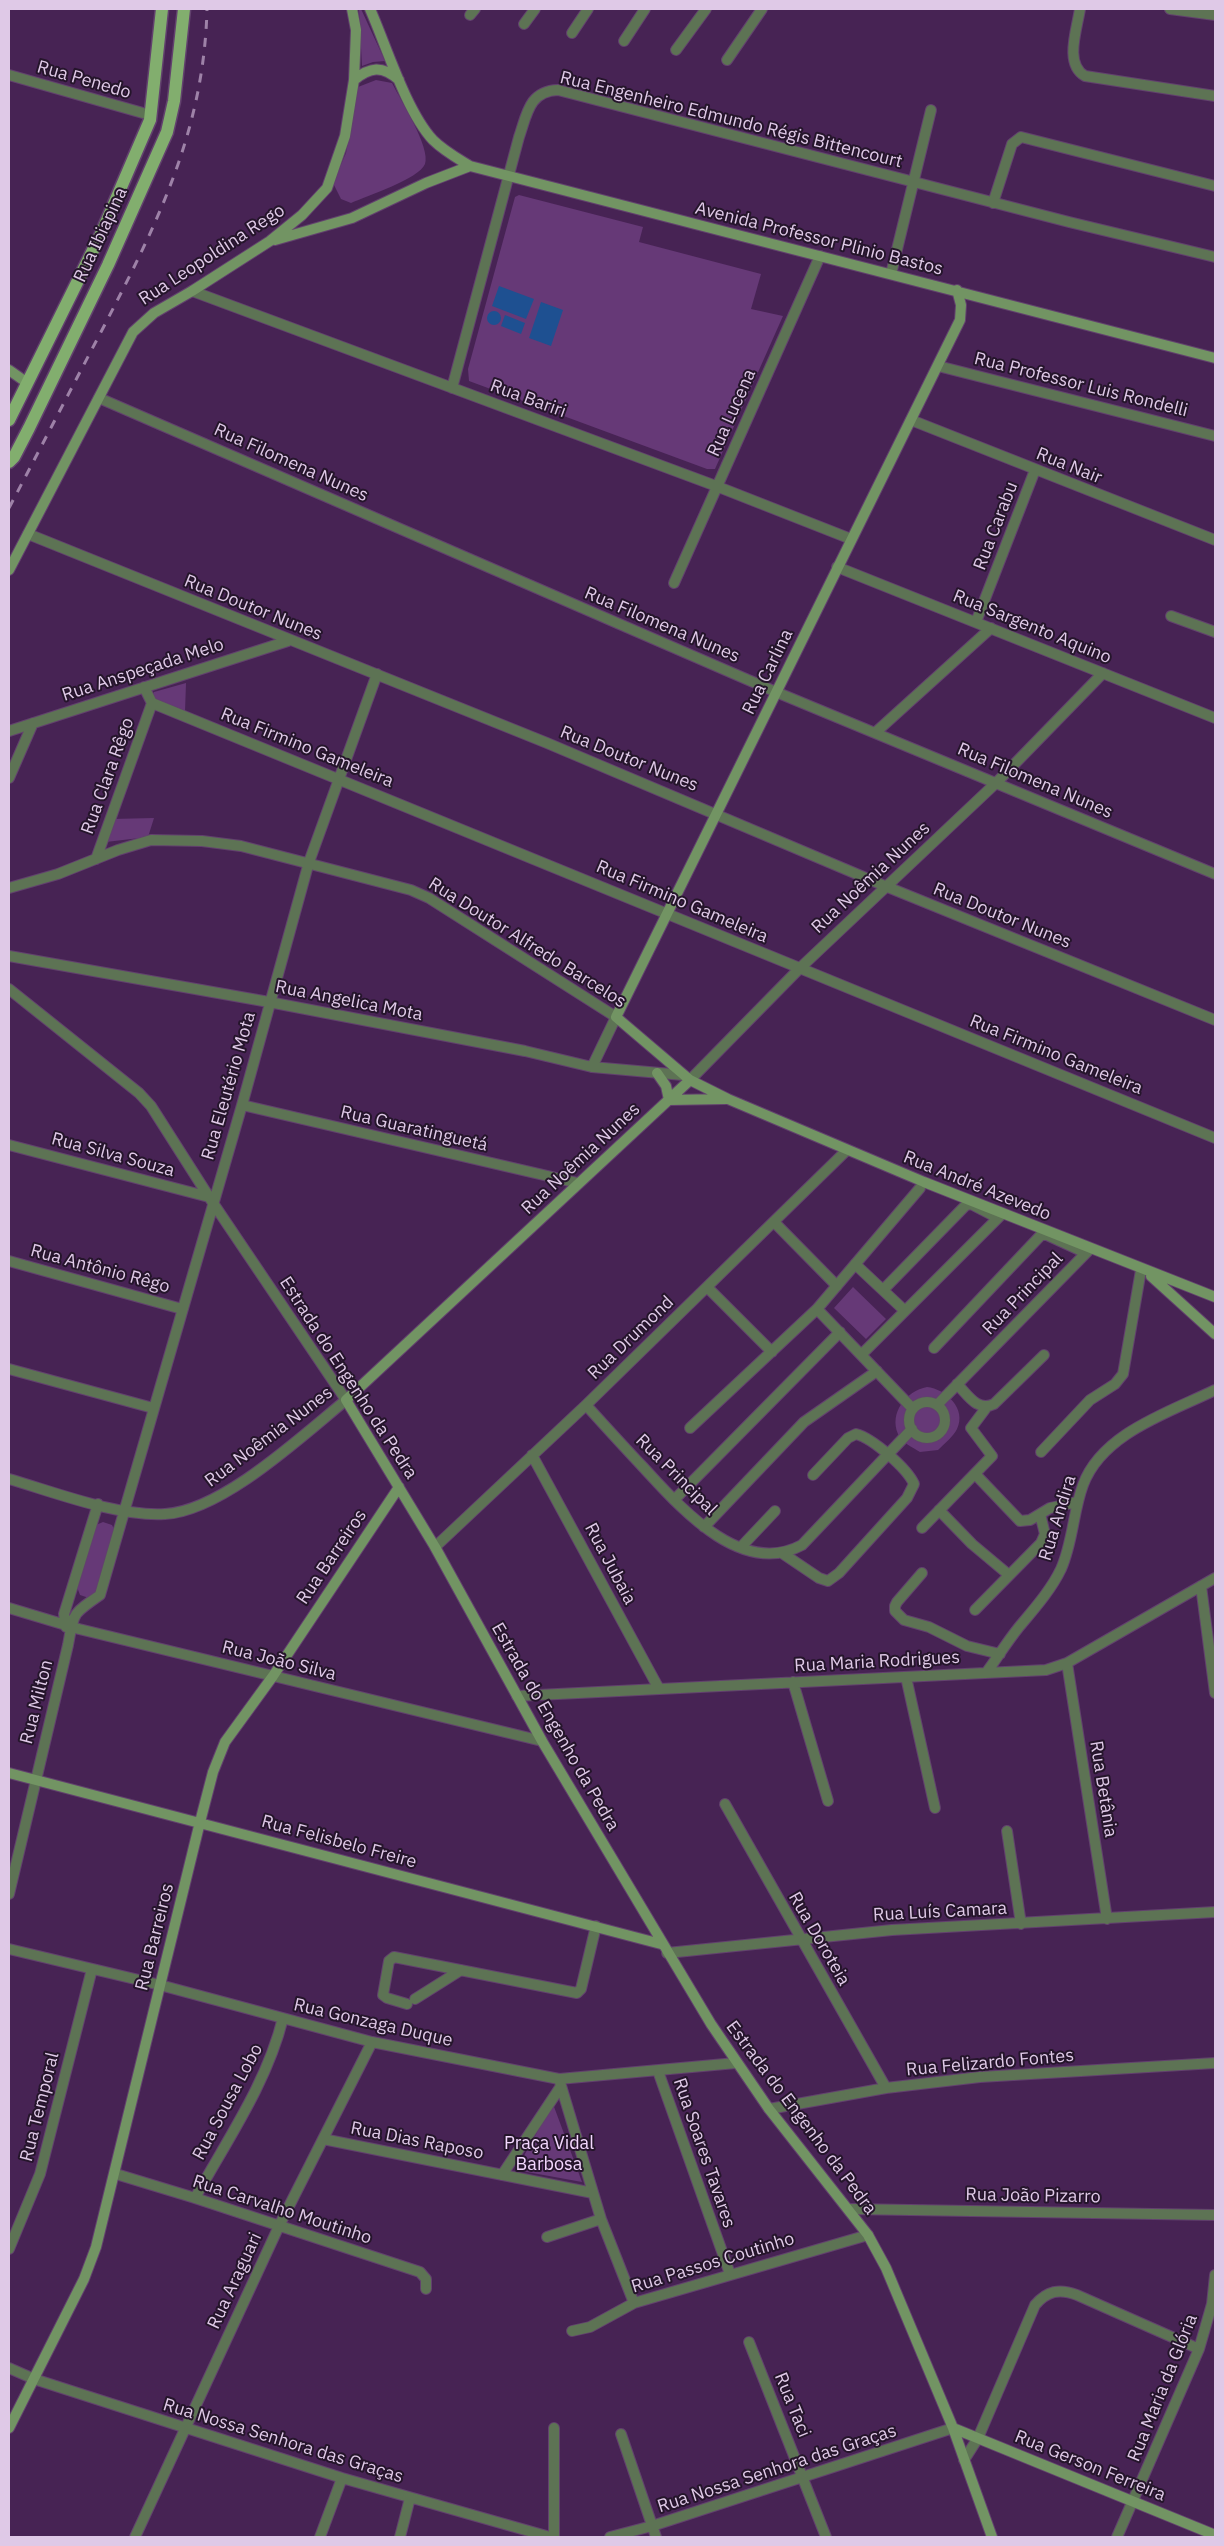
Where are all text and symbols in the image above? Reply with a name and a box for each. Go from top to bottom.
street label: Rua Penedo [35,56,133,104]
street label: Rua Engenheiro Edmundo Régis Bittencourt [558,67,904,173]
street label: Rua Ibiapina [70,184,132,286]
street label: Avenida Professor Plinio Bastos [693,198,945,280]
street label: Rua Leopoldina Rego [135,200,289,310]
street label: Rua Professor Luis Rondelli [972,348,1190,422]
street label: Rua Lucena [703,366,761,460]
street label: Rua Bariri [487,375,569,423]
street label: Rua Filomena Nunes [210,419,372,507]
street label: Rua Nair [1033,443,1105,489]
street label: Rua Carabu [969,479,1023,573]
street label: Rua Doutor Nunes [181,570,325,646]
street label: Rua Filomena Nunes [581,583,743,667]
street label: Rua Sargento Aquino [950,585,1114,669]
street label: Rua Carlina [738,626,798,718]
street label: Rua Anspeçada Melo [59,634,227,706]
street label: Rua Firmino Gameleira [217,703,397,793]
street label: Rua Clara Rêgo [77,715,139,837]
street label: Rua Doutor Nunes [557,721,701,797]
street label: Rua Filomena Nunes [954,739,1116,823]
street label: Rua Noêmia Nunes [807,818,935,938]
street label: Rua Firmino Gameleira [593,856,771,948]
street label: Rua Doutor Alfredo Barcelos [424,873,630,1013]
street label: Rua Doutor Nunes [930,878,1074,954]
street label: Rua Angelica Mota [274,976,424,1026]
street label: Rua Eleutério Mota [197,1009,261,1163]
street label: Rua Firmino Gameleira [966,1010,1146,1100]
street label: Rua Noêmia Nunes [517,1099,645,1219]
street label: Rua Guaratinguetá [338,1102,490,1156]
street label: Rua Silva Souza [49,1128,177,1182]
street label: Rua André Azevedo [900,1147,1054,1225]
street label: Rua Antônio Rêgo [28,1240,172,1298]
street label: Rua Principal [978,1248,1068,1340]
street label: Estrada do Engenho da Pedra [274,1273,422,1483]
street label: Rua Drumond [584,1292,678,1384]
street label: Rua Noêmia Nunes [201,1382,337,1492]
street label: Rua Principal [631,1430,721,1520]
street label: Rua Andira [1035,1473,1081,1563]
street label: Rua Barreiros [292,1505,372,1609]
street label: Rua Jubaia [580,1520,640,1608]
street label: Estrada do Engenho da Pedra [486,1619,624,1835]
street label: Rua João Silva [220,1636,338,1686]
street label: Rua Maria Rodrigues [794,1647,960,1677]
street label: Rua Milton [16,1658,58,1746]
street label: Rua Betânia [1085,1739,1121,1839]
street label: Rua Felisbelo Freire [259,1811,419,1873]
street label: Rua Barreiros [131,1881,179,1993]
street label: Rua Doroteia [783,1888,855,1990]
street label: Rua Luís Camara [872,1898,1008,1926]
street label: Rua Gonzaga Duque [291,1994,455,2052]
street label: Estrada do Engenho da Pedra [721,2017,881,2219]
street label: Rua Sousa Lobo [188,2040,268,2164]
street label: Rua Felizardo Fontes [905,2045,1075,2081]
street label: Rua Temporal [16,2050,64,2164]
street label: Rua Soares Tavares [668,2075,740,2231]
street label: Rua Dias Raposo [349,2118,485,2164]
park label: Praça Vidal Barbosa [504,2133,594,2176]
street label: Rua Carvalho Moutinho [190,2171,374,2249]
street label: Rua João Pizarro [965,2184,1101,2208]
street label: Rua Passos Coutinho [629,2228,797,2298]
street label: Rua Araguari [203,2229,267,2333]
street label: Rua Maria da Glória [1124,2311,1202,2465]
street label: Rua Taci [769,2370,815,2440]
street label: Rua Nossa Senhora das Graças [160,2394,406,2488]
street label: Rua Nossa Senhora das Graças [655,2420,899,2518]
street label: Rua Gerson Ferreira [1011,2426,1169,2506]

